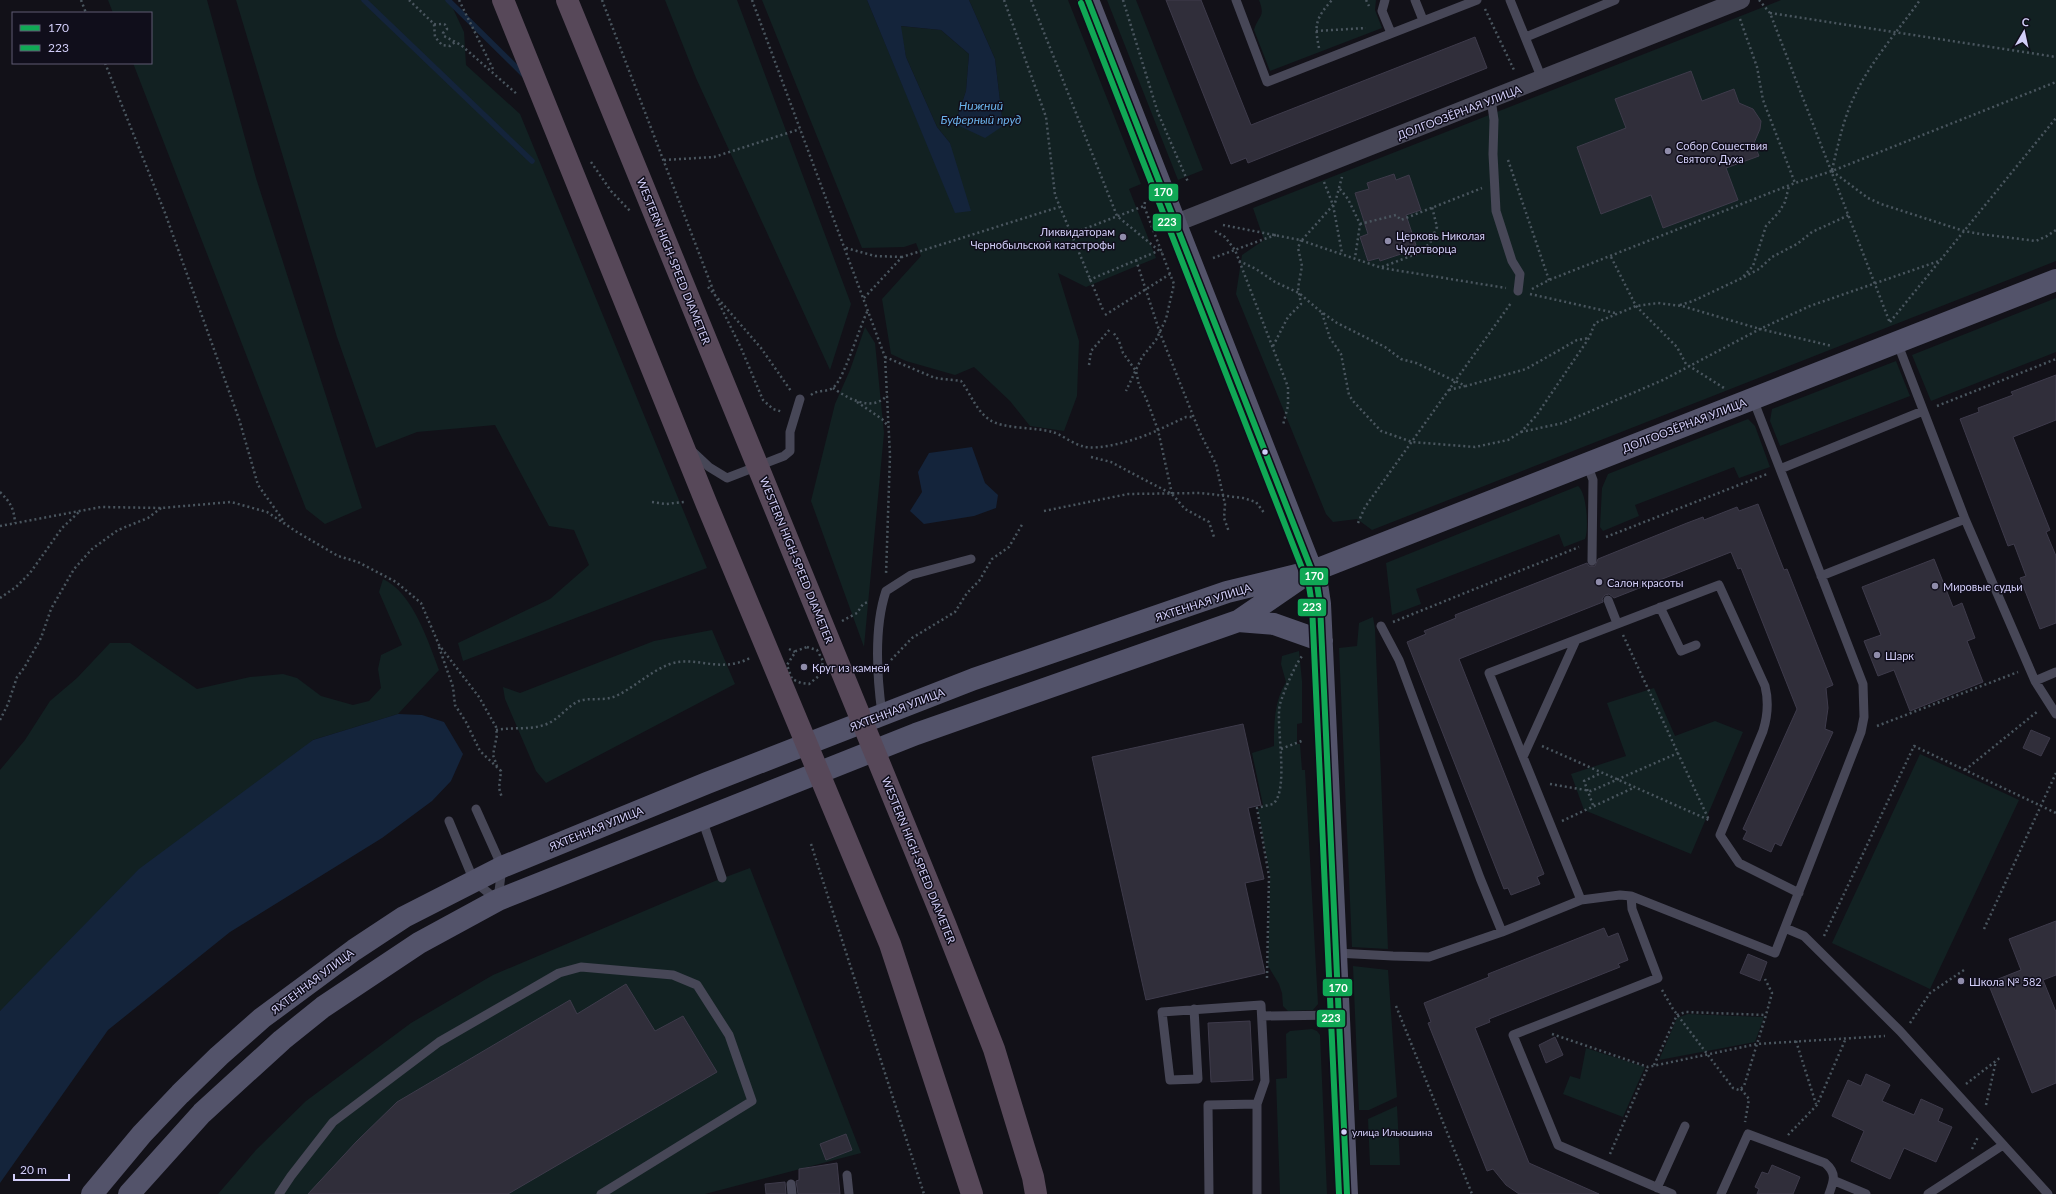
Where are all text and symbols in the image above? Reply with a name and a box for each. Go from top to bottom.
legend [12,12,152,64]
north arrow [2004,12,2044,52]
text: С [2021,15,2031,29]
text: 170 [48,20,69,35]
text: 223 [48,40,69,55]
street label: ДОЛГООЗЁРНАЯ УЛИЦА [1395,82,1523,142]
water label: Нижний Буферный пруд [941,98,1021,127]
place label: Собор Сошествия Святого Духа [1676,139,1767,165]
marker: Собор Сошествия Святого Духа [1663,146,1673,156]
street label: WESTERN HIGH-SPEED DIAMETER [635,176,713,346]
line badge: 170 [1148,183,1179,202]
text: 170 [1153,185,1173,198]
line badge: 223 [1152,213,1182,232]
text: 223 [1157,215,1177,228]
place label: Ликвидаторам Чернобыльской катастрофы [970,225,1115,251]
place label: Церковь Николая Чудотворца [1396,229,1485,255]
marker: Ликвидаторам Чернобыльской катастрофы [1118,232,1128,242]
marker: Церковь Николая Чудотворца [1383,236,1393,246]
street label: ДОЛГООЗЁРНАЯ УЛИЦА [1620,395,1748,455]
unlabelled marker [1260,447,1270,457]
street label: WESTERN HIGH-SPEED DIAMETER [758,475,836,645]
line badge: 170 [1299,567,1329,586]
text: 170 [1304,569,1324,582]
place label: Салон красоты [1607,576,1684,589]
marker: Салон красоты [1594,577,1604,587]
street label: ЯХТЕННАЯ УЛИЦА [1152,580,1253,624]
place label: Мировые судьи [1943,580,2023,593]
marker: Мировые судьи [1930,581,1940,591]
line badge: 223 [1297,598,1327,617]
text: 223 [1302,600,1322,613]
place label: Шарк [1885,649,1914,662]
marker: Шарк [1872,650,1882,660]
place label: Круг из камней [812,661,890,674]
marker: Круг из камней [799,662,809,672]
street label: ЯХТЕННАЯ УЛИЦА [847,685,947,733]
street label: WESTERN HIGH-SPEED DIAMETER [880,775,958,945]
street label: ЯХТЕННАЯ УЛИЦА [546,803,645,853]
street label: ЯХТЕННАЯ УЛИЦА [267,945,356,1017]
place label: Школа № 582 [1969,975,2042,988]
marker: Школа № 582 [1956,976,1966,986]
line badge: 170 [1322,978,1353,997]
text: 170 [1328,981,1348,994]
line badge: 223 [1316,1009,1346,1028]
text: 223 [1321,1011,1341,1024]
place label: улица Ильюшина [1352,1126,1432,1138]
marker: улица Ильюшина [1339,1127,1349,1137]
scale bar [14,1156,69,1182]
text: 20 m [20,1162,47,1177]

